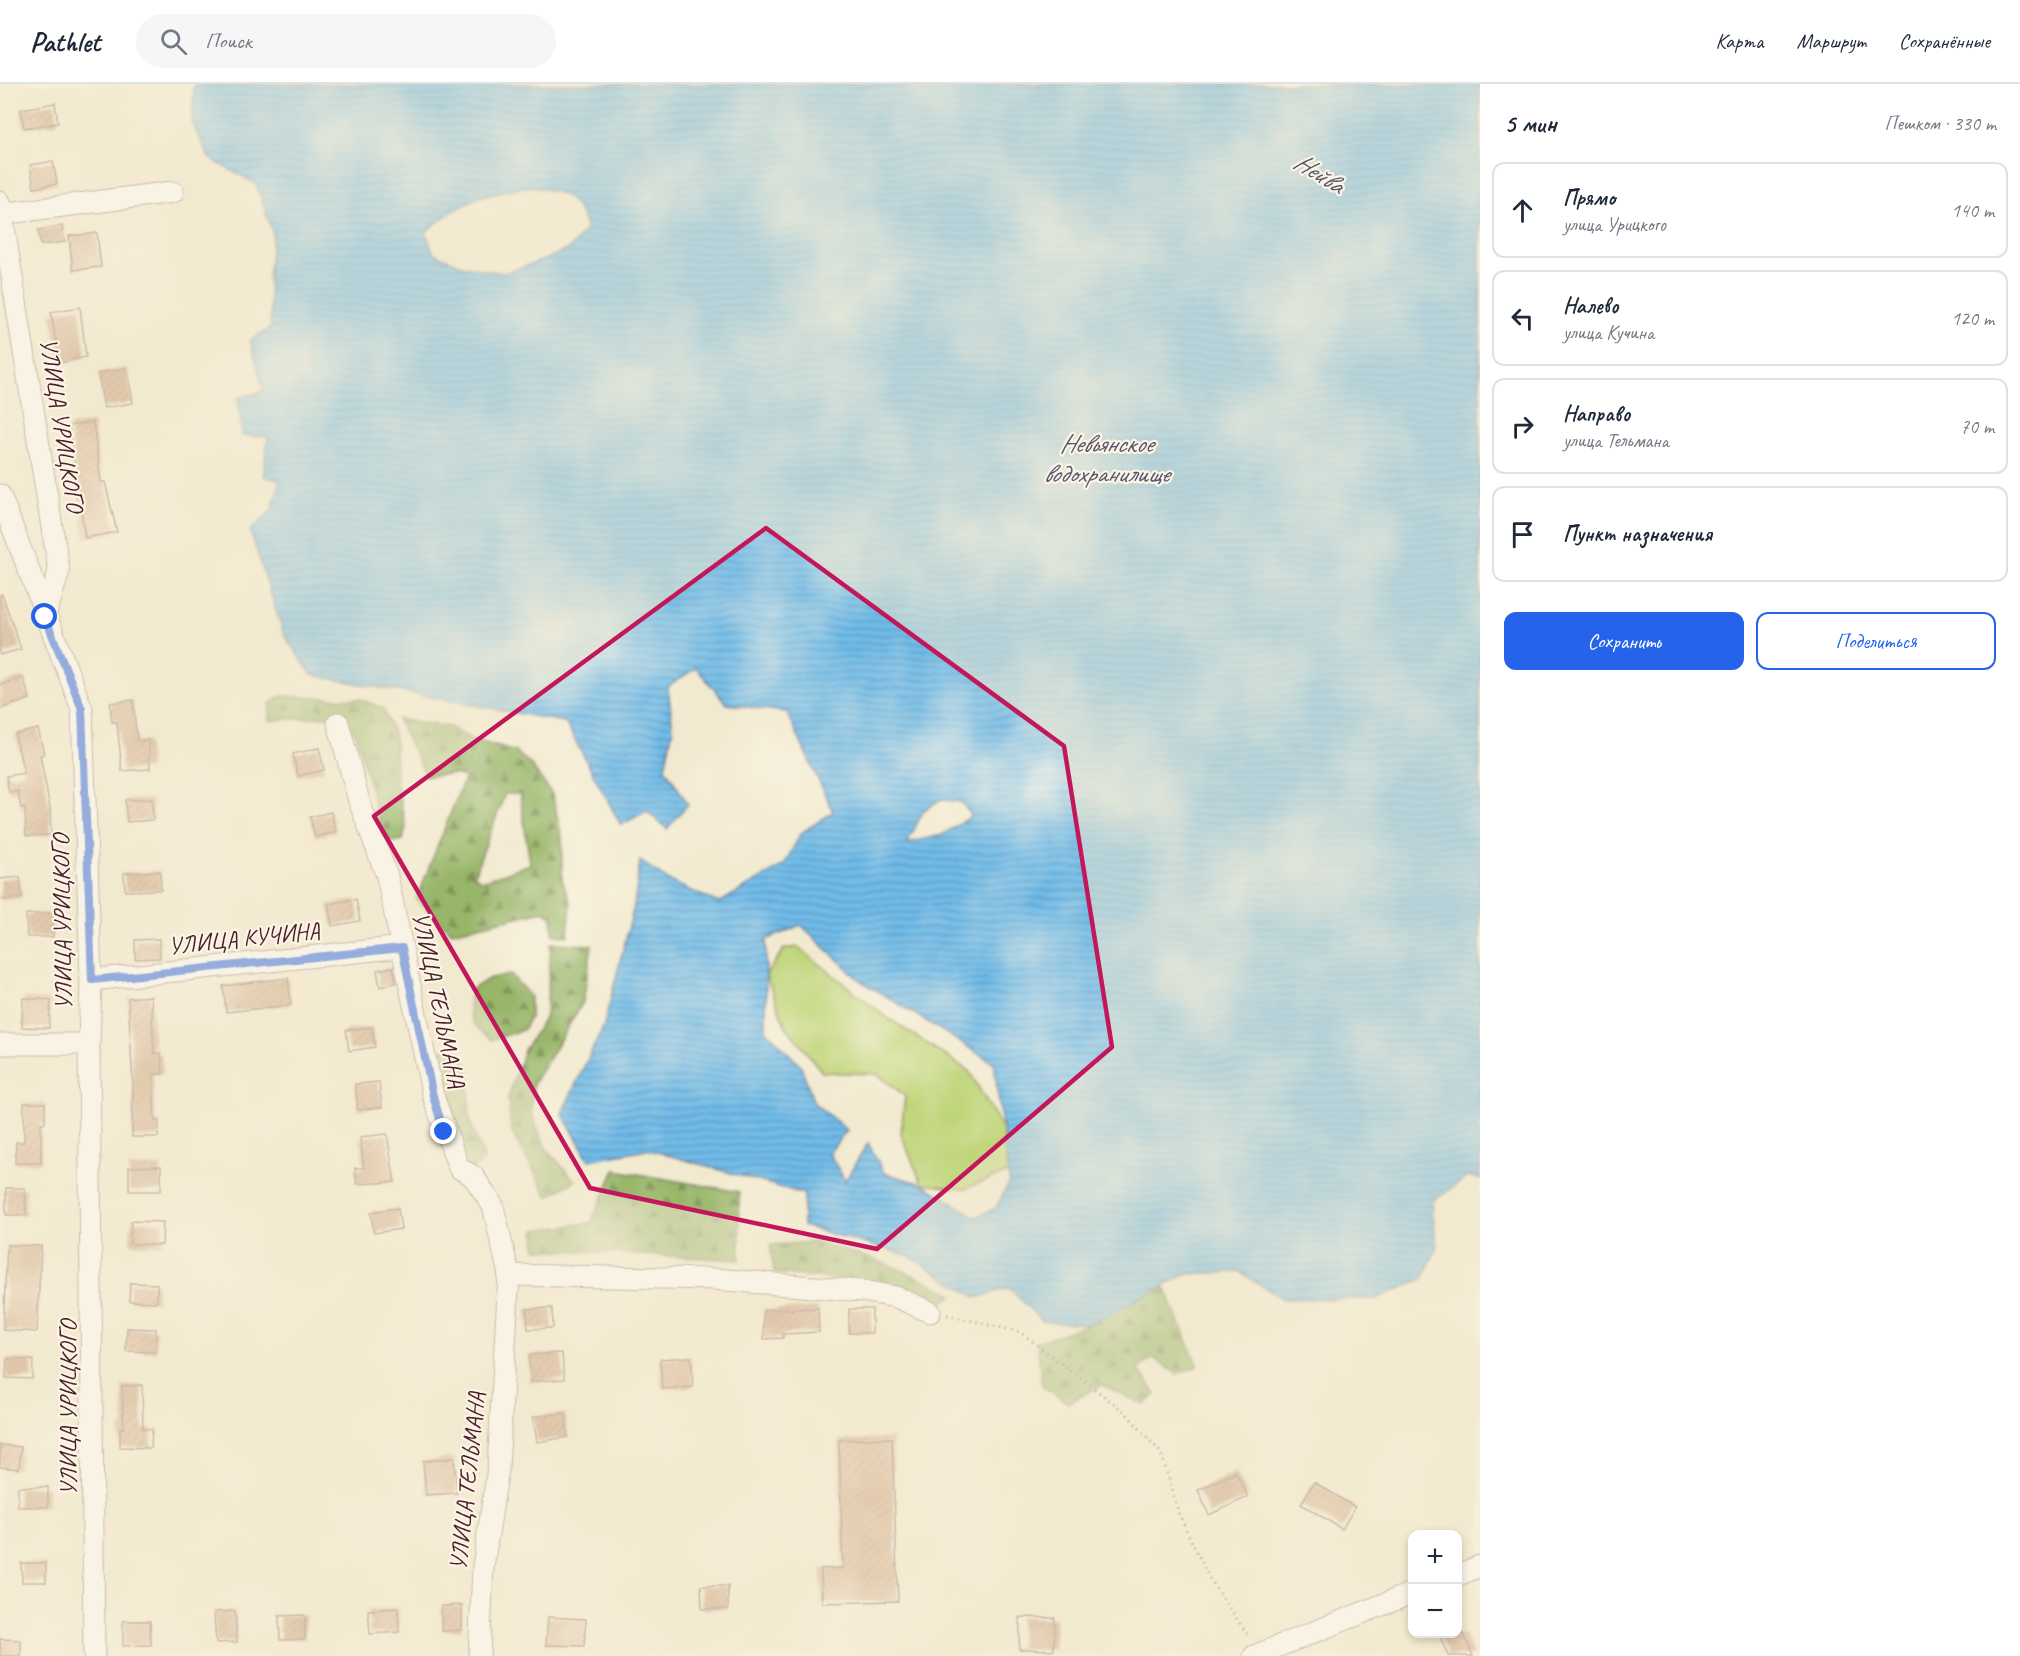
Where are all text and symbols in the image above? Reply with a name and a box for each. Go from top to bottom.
search box [136,14,556,68]
text: Pathlet [30,24,100,59]
icon: search [157,25,190,58]
text: Поиск [205,27,252,55]
text: Карта [1715,28,1764,54]
text: Маршрут [1797,28,1866,54]
text: Сохранённые [1899,28,1990,54]
text: 5 мин [1504,107,1556,140]
text: Пешком · 330 m [1884,111,1996,136]
water label: Нейва [1288,145,1353,202]
text: Прямо [1563,184,1615,212]
icon: ahead [1506,194,1539,227]
text: 140 m [1951,198,1994,223]
text: улица Урицкого [1563,212,1666,237]
text: Налево [1563,292,1619,320]
icon: left [1506,302,1539,335]
text: 120 m [1951,306,1994,331]
text: улица Кучина [1563,320,1654,345]
street label: УЛИЦА УРИЦКОГО [33,336,91,517]
text: Направо [1563,400,1630,428]
icon: right [1506,410,1539,443]
text: 70 m [1960,414,1994,439]
water label: Невьянское водохранилище [1043,427,1172,490]
text: улица Тельмана [1563,428,1669,453]
icon: arrive [1506,518,1539,551]
text: Пункт назначения [1563,520,1712,548]
route start [31,603,57,629]
button: Сохранить [1504,612,1744,670]
button: Поделиться [1756,612,1996,670]
street label: УЛИЦА УРИЦКОГО [45,831,79,1010]
street label: УЛИЦА ТЕЛЬМАНА [406,909,472,1092]
street label: УЛИЦА КУЧИНА [167,915,322,961]
route end [430,1118,456,1144]
street label: УЛИЦА УРИЦКОГО [53,1317,83,1496]
street label: УЛИЦА ТЕЛЬМАНА [443,1389,491,1572]
map controls [1408,1530,1462,1638]
button: + [1408,1530,1462,1584]
button: − [1408,1584,1462,1638]

